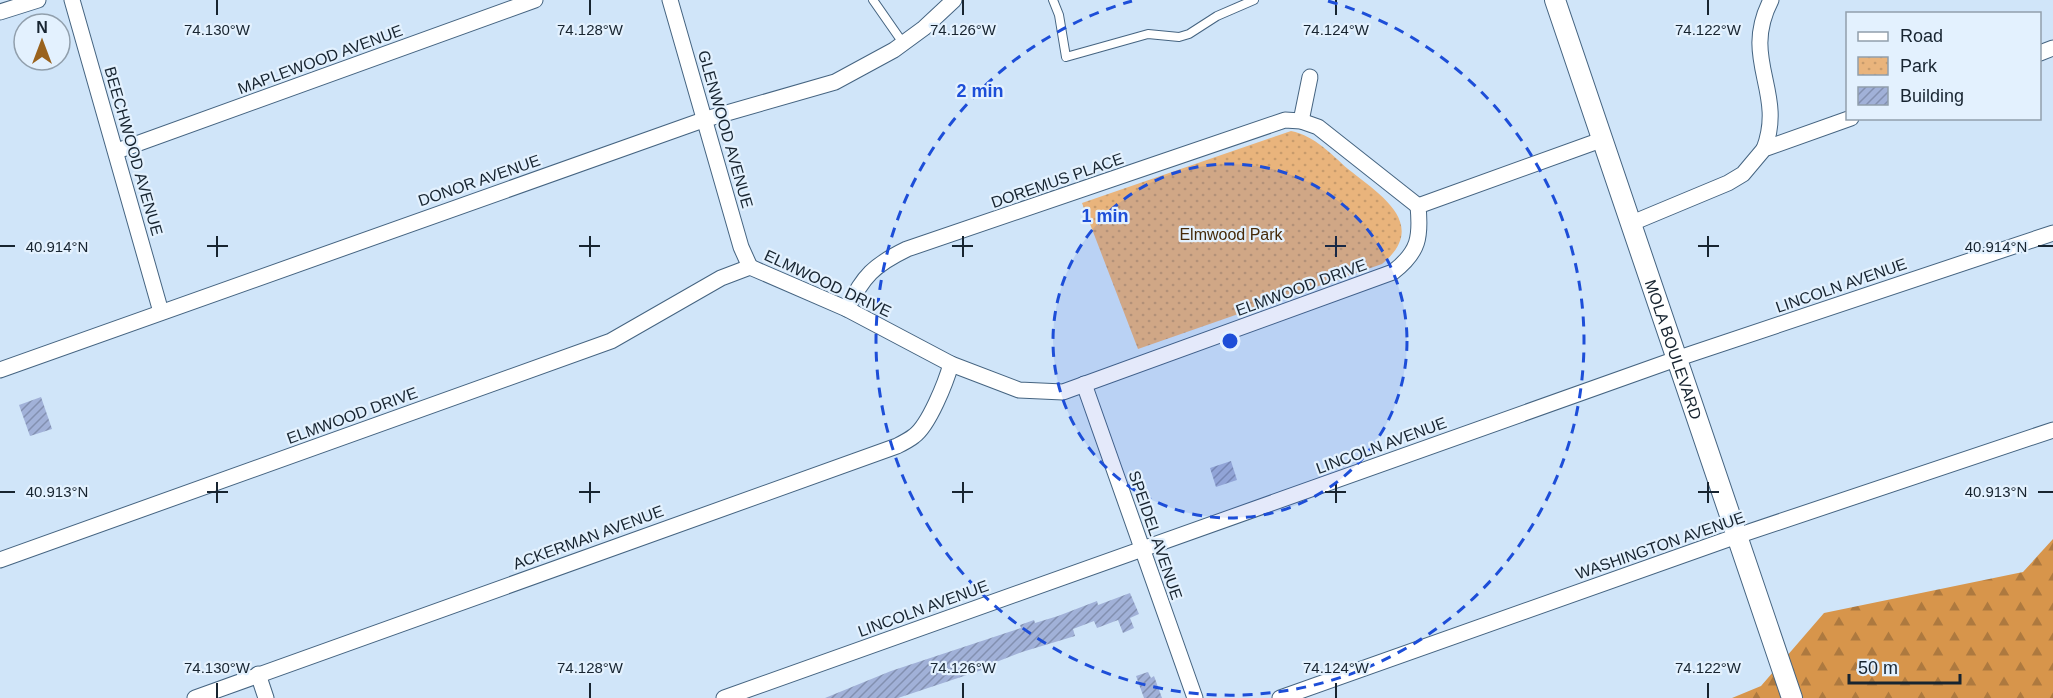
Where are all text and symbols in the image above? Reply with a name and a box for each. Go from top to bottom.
north arrow [12,12,72,72]
legend [1846,12,2041,120]
text: N [36,19,48,36]
text: 74.130°W [184,21,251,38]
text: 74.128°W [557,21,624,38]
text: 74.126°W [930,21,997,38]
text: 74.124°W [1303,21,1370,38]
text: 74.122°W [1675,21,1742,38]
street label: MAPLEWOOD AVENUE [236,22,405,97]
text: Road [1900,26,1943,46]
street label: GLENWOOD AVENUE [695,48,756,210]
text: Park [1900,56,1938,76]
street label: BEECHWOOD AVENUE [101,65,166,238]
text: 2 min [956,81,1004,101]
text: Building [1900,86,1964,106]
street label: DOREMUS PLACE [989,150,1126,211]
street label: DONOR AVENUE [416,152,542,209]
text: 1 min [1081,206,1129,226]
park label: Elmwood Park [1179,226,1284,243]
text: 40.914°N [26,238,88,255]
text: 40.914°N [1965,238,2027,255]
street label: ELMWOOD DRIVE [762,247,894,320]
street label: LINCOLN AVENUE [1773,255,1909,316]
street label: ELMWOOD DRIVE [1234,256,1369,319]
street label: MOLA BOULEVARD [1642,277,1705,422]
centre of rings [1220,331,1240,351]
street label: ELMWOOD DRIVE [285,384,420,447]
street label: LINCOLN AVENUE [1314,414,1449,477]
street label: SPEIDEL AVENUE [1125,468,1186,602]
text: 40.913°N [26,483,88,500]
text: 40.913°N [1965,483,2027,500]
street label: ACKERMAN AVENUE [511,502,666,573]
street label: WASHINGTON AVENUE [1573,509,1747,582]
street label: LINCOLN AVENUE [856,577,991,640]
scale bar [1849,647,1960,685]
text: 50 m [1858,658,1898,678]
text: 74.130°W [184,659,251,676]
text: 74.128°W [557,659,624,676]
text: 74.126°W [930,659,997,676]
text: 74.124°W [1303,659,1370,676]
text: 74.122°W [1675,659,1742,676]

